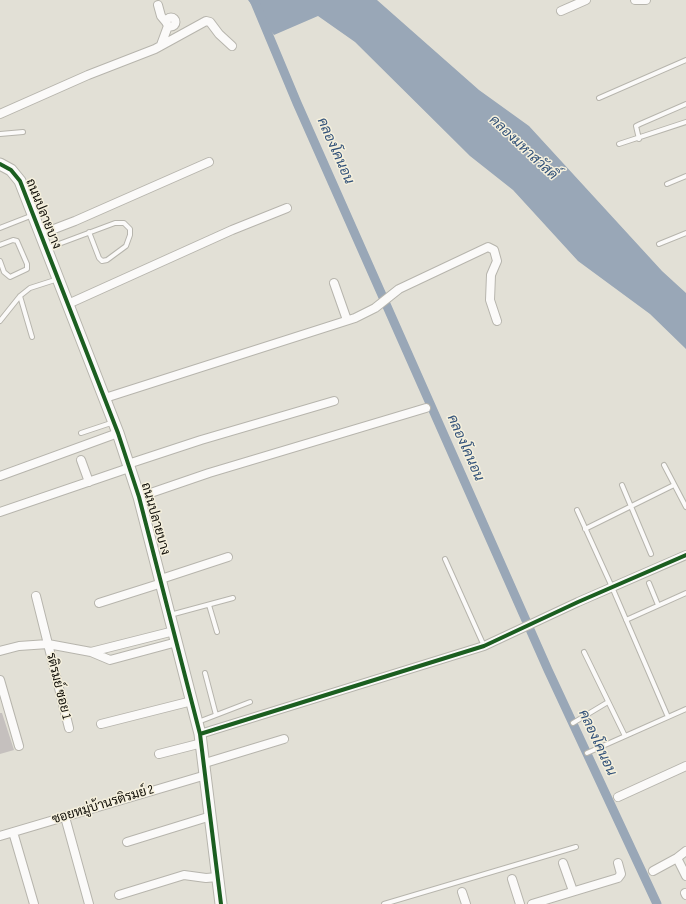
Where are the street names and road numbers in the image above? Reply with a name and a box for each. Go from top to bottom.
street label: ถนนปลายบาง [22,177,64,251]
street label: ถนนปลายบาง [137,481,173,557]
street label: รติรมย์ ซอย 1 [42,651,74,721]
street label: ซอยหมู่บ้านรติรมย์ 2 [50,782,156,828]

